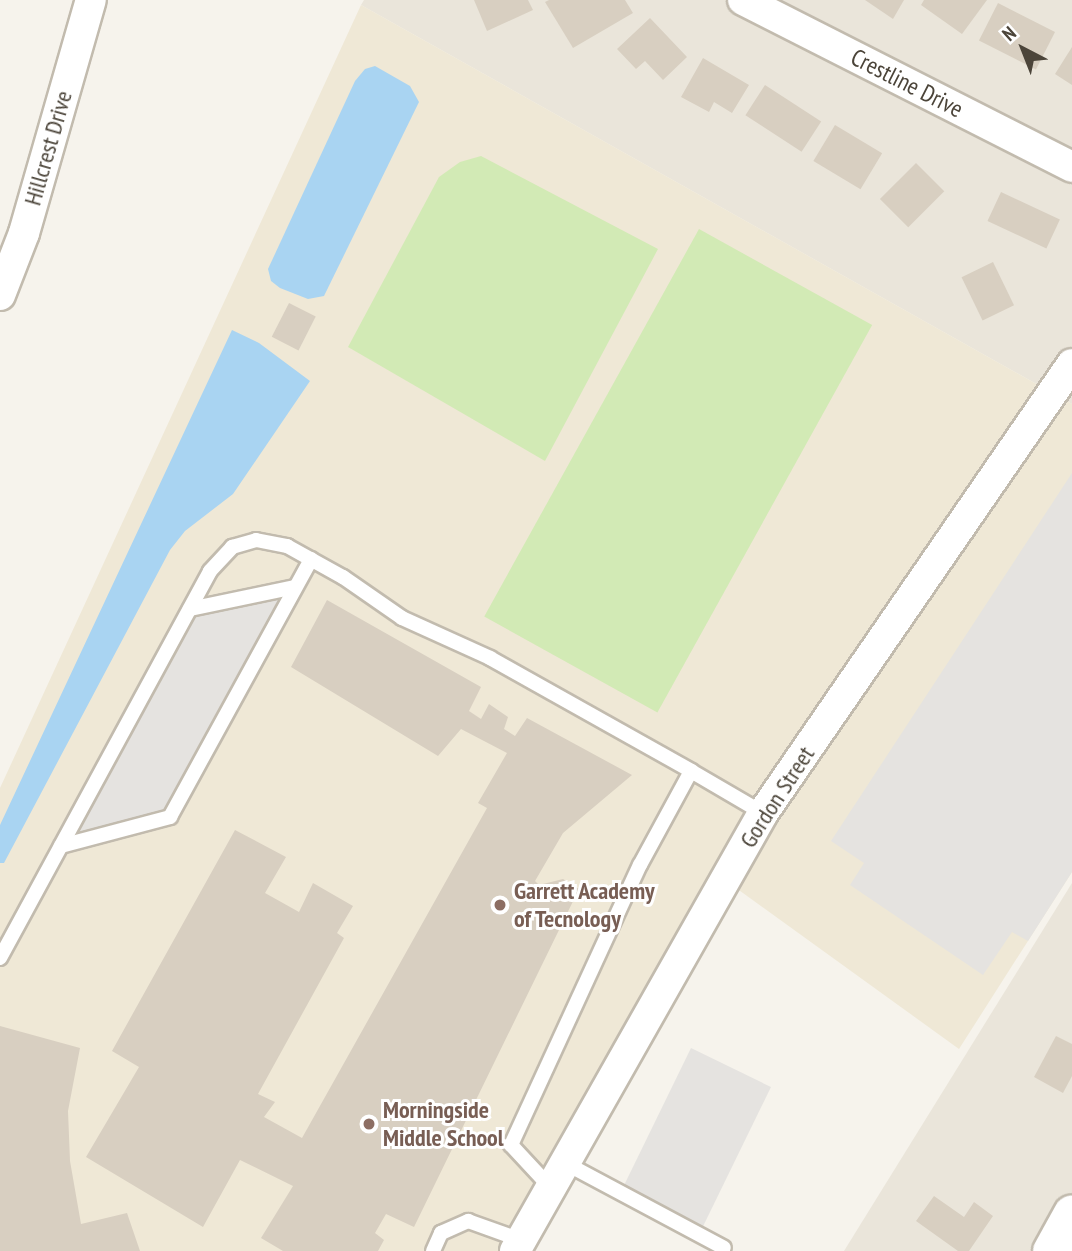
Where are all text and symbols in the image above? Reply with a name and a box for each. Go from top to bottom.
north arrow [988,14,1058,84]
text: N [997,21,1021,46]
street label: Crestline Drive [846,43,968,123]
street label: Hillcrest Drive [18,87,78,209]
street label: Gordon Street [734,741,820,853]
place label: Garrett Academy of Tecnology [514,877,655,933]
marker: Garrett Academy of Tecnology [492,897,508,913]
place label: Morningside Middle School [383,1096,504,1152]
marker: Morningside Middle School [361,1116,377,1132]

